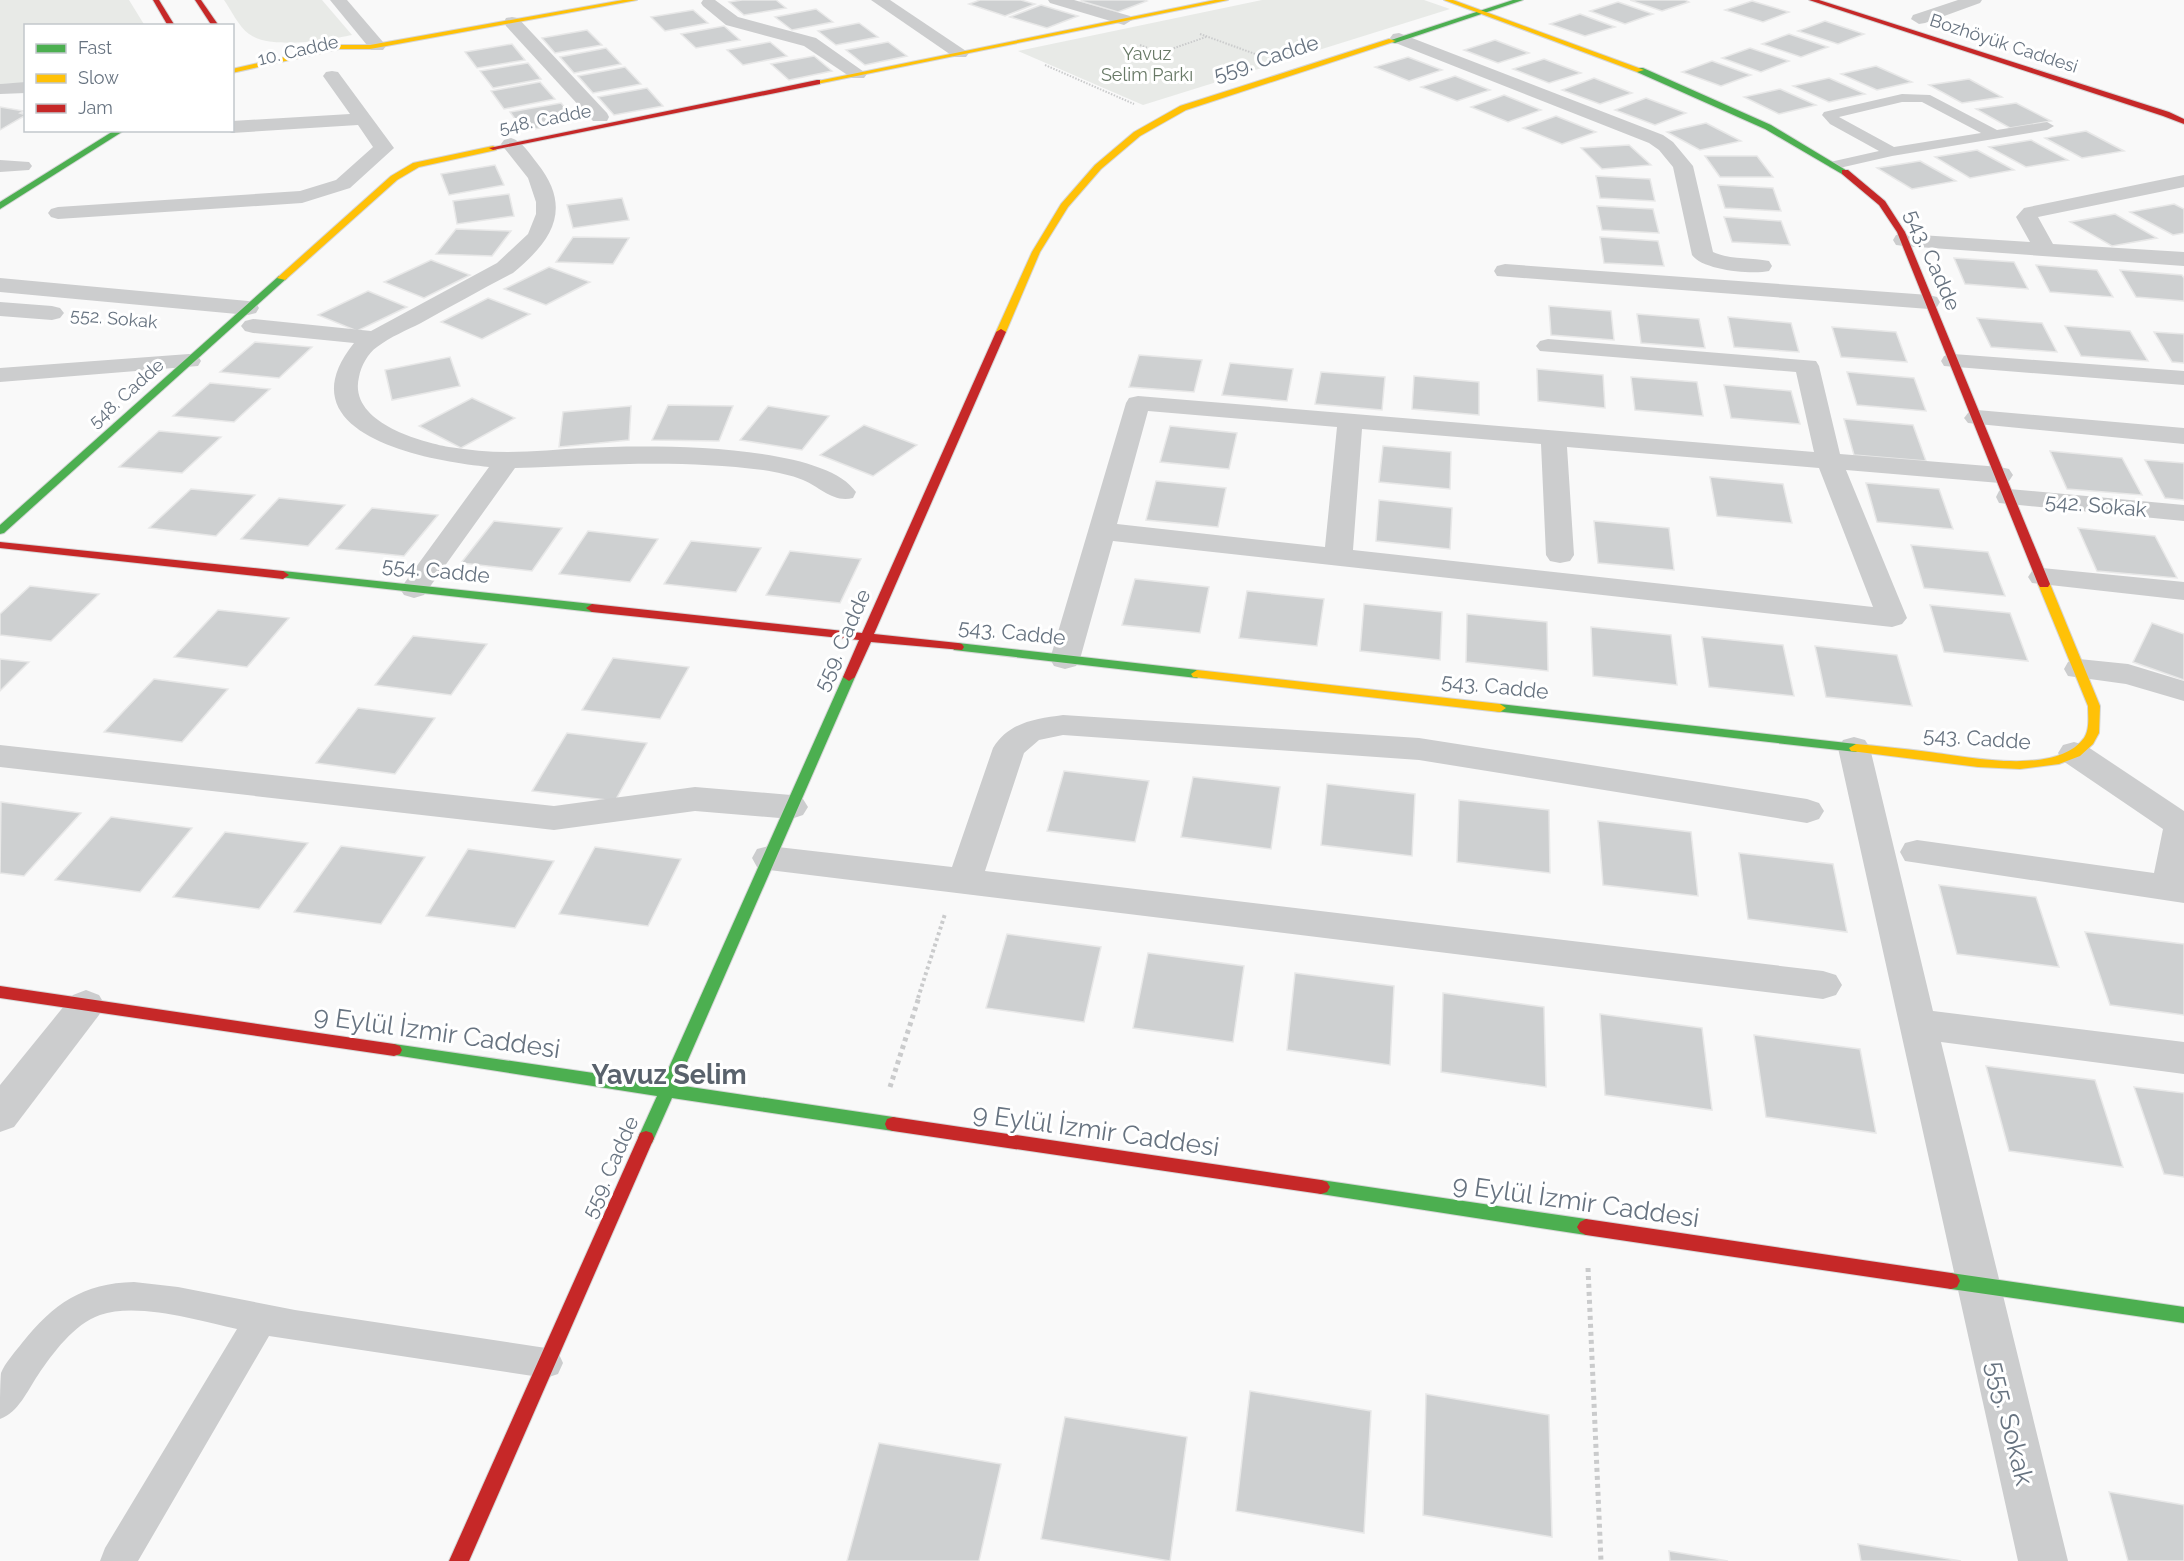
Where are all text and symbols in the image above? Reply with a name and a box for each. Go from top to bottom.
street label: Bozhöyük Caddesi [1927,9,2081,77]
legend [24,24,234,132]
street label: 559. Cadde [1210,29,1322,87]
street label: 10. Cadde [256,30,341,69]
text: Fast [78,37,112,58]
park label: Yavuz Selim Parkı [1101,43,1193,85]
text: Slow [78,67,119,88]
text: Jam [78,97,113,118]
street label: 548. Cadde [497,100,593,138]
street label: 543. Cadde [1900,206,1966,314]
street label: 552. Sokak [70,304,159,332]
street label: 548. Cadde [84,354,168,432]
street label: 542. Sokak [2044,488,2148,522]
street label: 554. Cadde [381,552,491,588]
street label: 559. Cadde [808,585,876,695]
street label: 543. Cadde [957,614,1067,650]
street label: 543. Cadde [1440,668,1550,704]
street label: 543. Cadde [1922,722,2032,754]
street label: 9 Eylül İzmir Caddesi [312,1000,562,1064]
district label: Yavuz Selim [591,1059,747,1090]
street label: 9 Eylül İzmir Caddesi [971,1098,1221,1162]
street label: 559. Cadde [576,1112,644,1222]
street label: 9 Eylül İzmir Caddesi [1451,1169,1701,1233]
street label: 555. Sokak [1980,1358,2040,1488]

